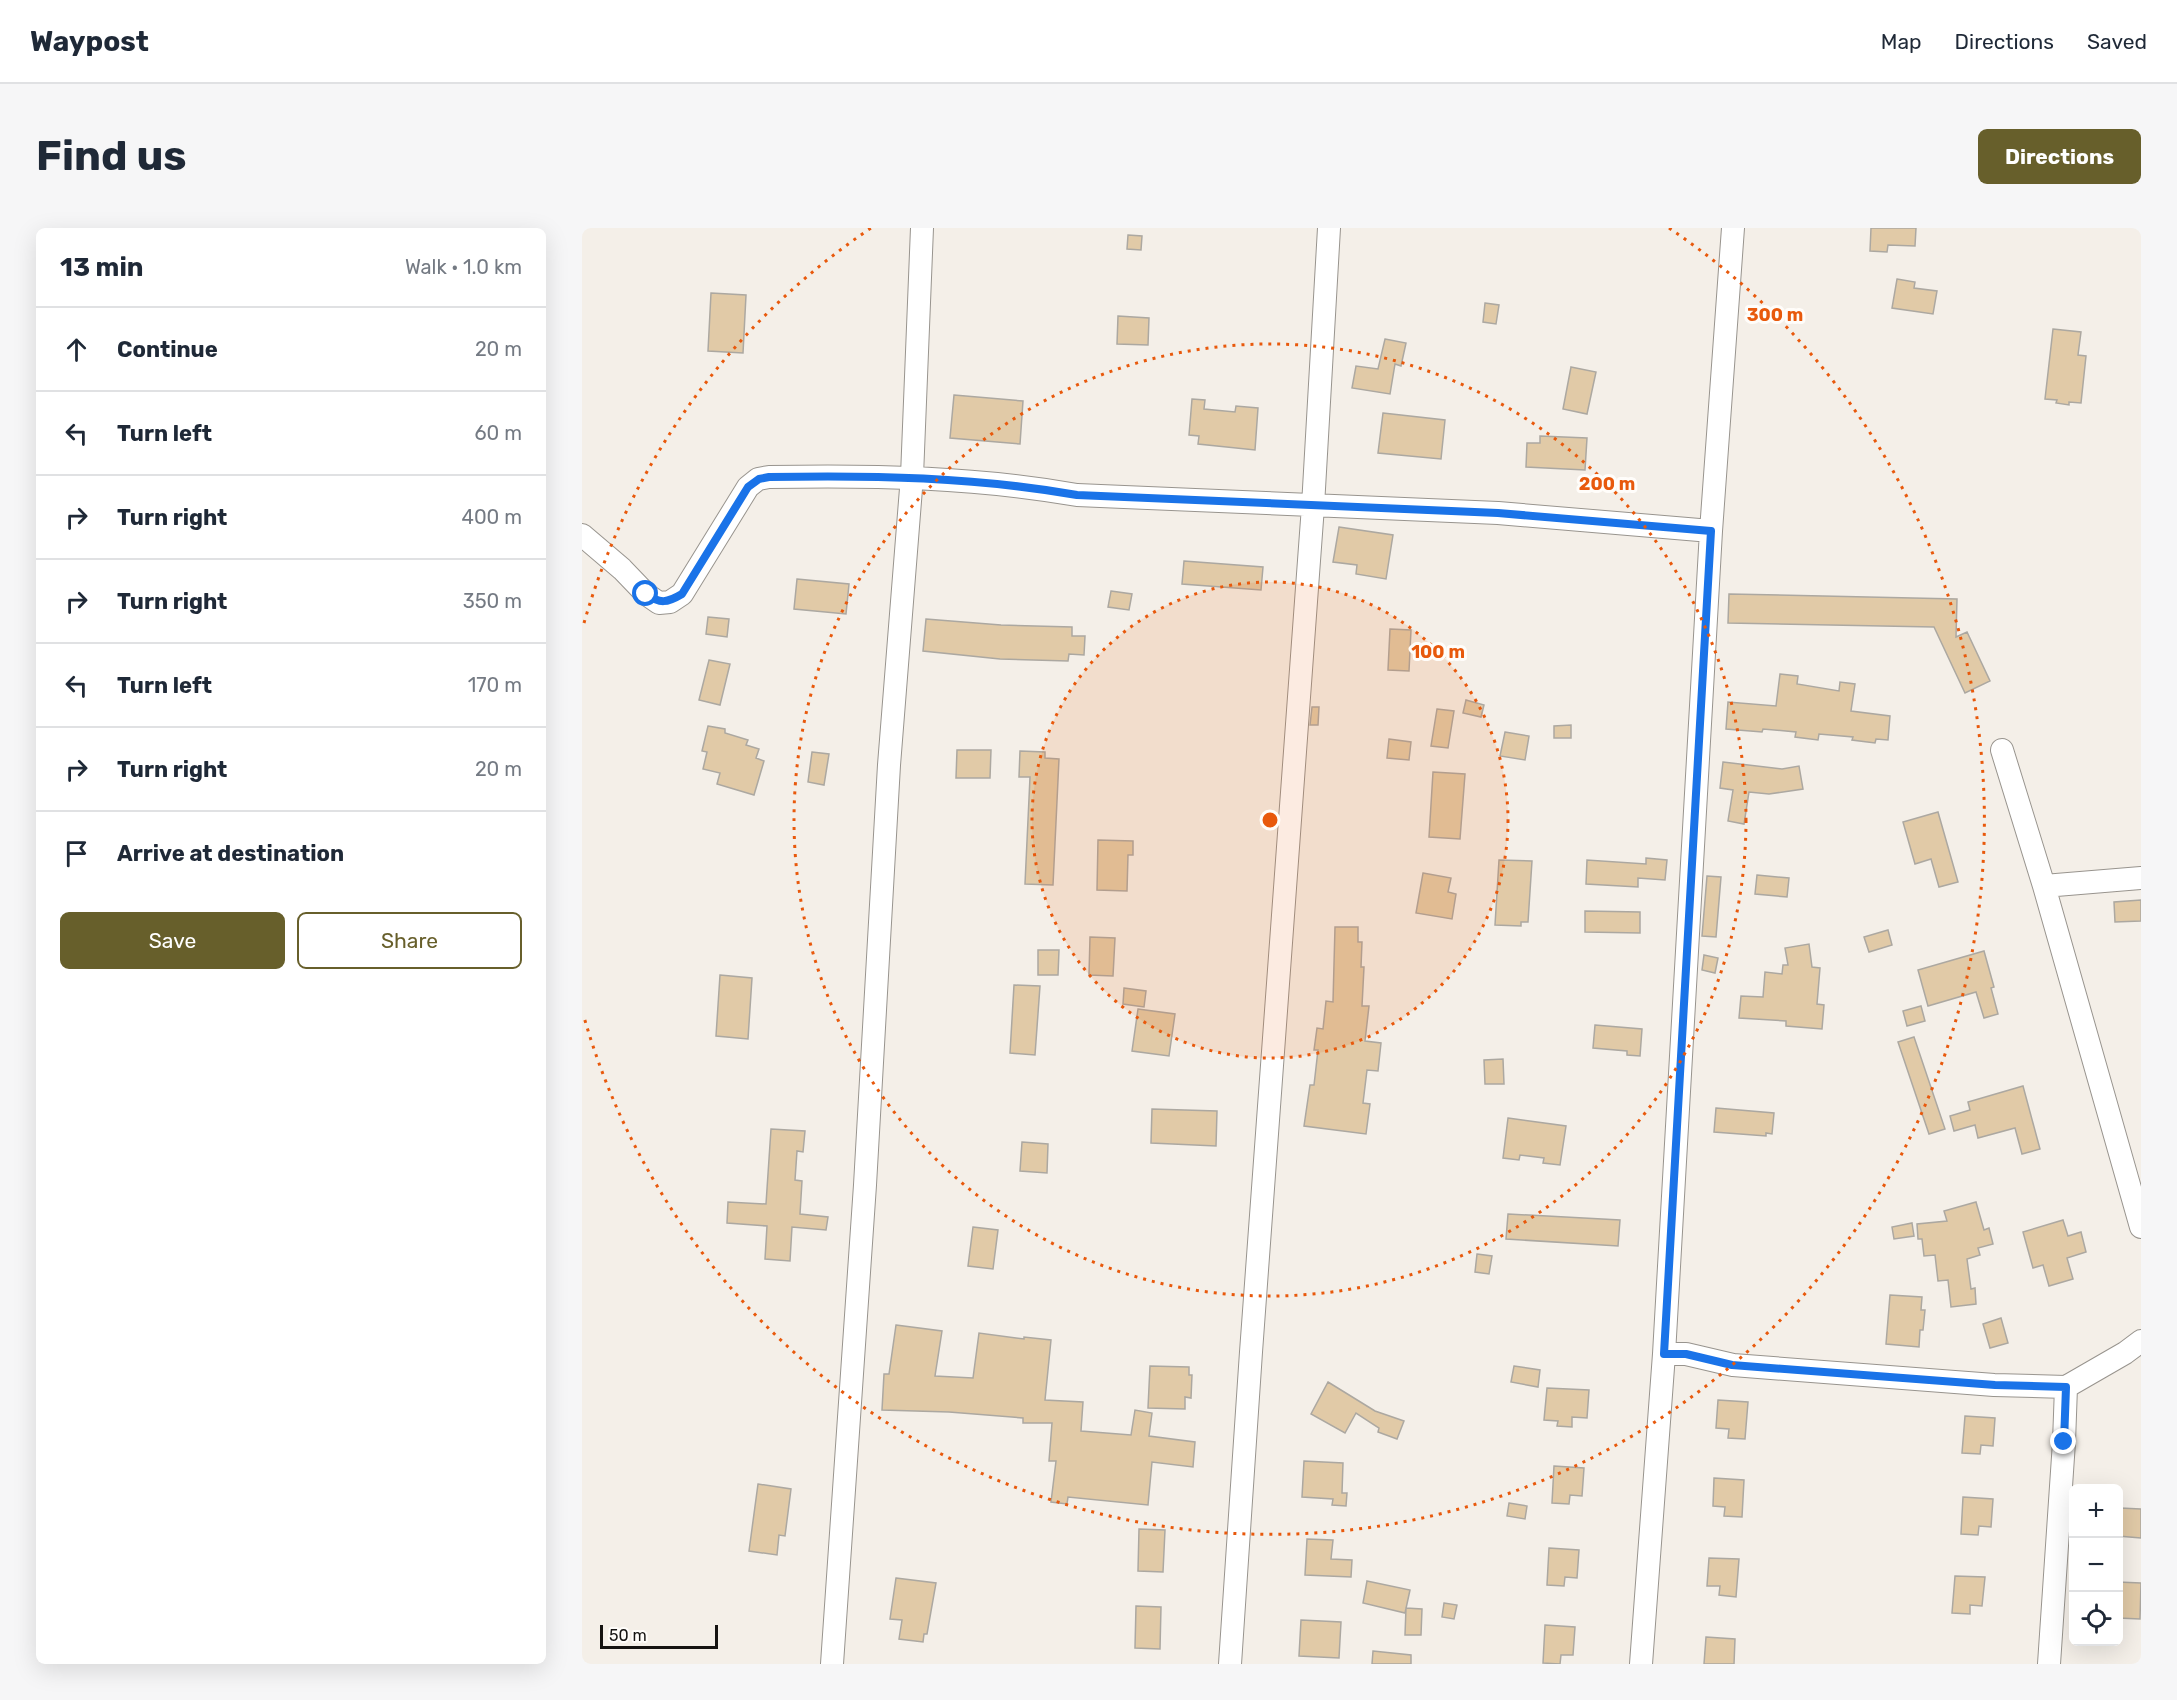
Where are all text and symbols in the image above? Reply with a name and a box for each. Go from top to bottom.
text: Waypost [30,25,149,58]
text: Map [1881,29,1922,54]
text: Directions [1955,29,2054,54]
text: Saved [2087,29,2147,54]
button: Directions [1978,129,2141,184]
text: Find us [36,131,187,181]
text: 13 min [60,252,144,283]
text: Walk · 1.0 km [405,255,522,279]
text: 300 m [1747,304,1803,326]
icon: ahead [60,333,93,366]
text: Continue [117,336,218,363]
text: 20 m [475,337,522,361]
icon: left [60,417,93,450]
text: Turn left [117,420,212,447]
text: 60 m [475,421,522,445]
text: 200 m [1579,473,1635,495]
icon: right [60,501,93,534]
text: Turn right [117,504,227,531]
text: 400 m [462,505,522,529]
route start [632,580,658,606]
icon: right [60,585,93,618]
text: Turn right [117,588,227,615]
text: 350 m [463,589,522,613]
text: 100 m [1411,641,1465,663]
icon: left [60,669,93,702]
text: Turn left [117,672,212,699]
text: 170 m [468,673,522,697]
icon: right [60,753,93,786]
text: Turn right [117,756,227,783]
text: 20 m [475,757,522,781]
centre of rings [1260,810,1280,830]
icon: arrive [60,837,93,870]
text: Arrive at destination [117,840,344,867]
button: Save [60,912,285,969]
button: Share [297,912,522,969]
route end [2050,1428,2076,1454]
map controls [2069,1484,2123,1646]
button: + [2069,1484,2123,1538]
button: − [2069,1538,2123,1592]
button: locate [2069,1592,2123,1646]
scale bar [600,1622,718,1650]
text: 50 m [609,1626,647,1645]

